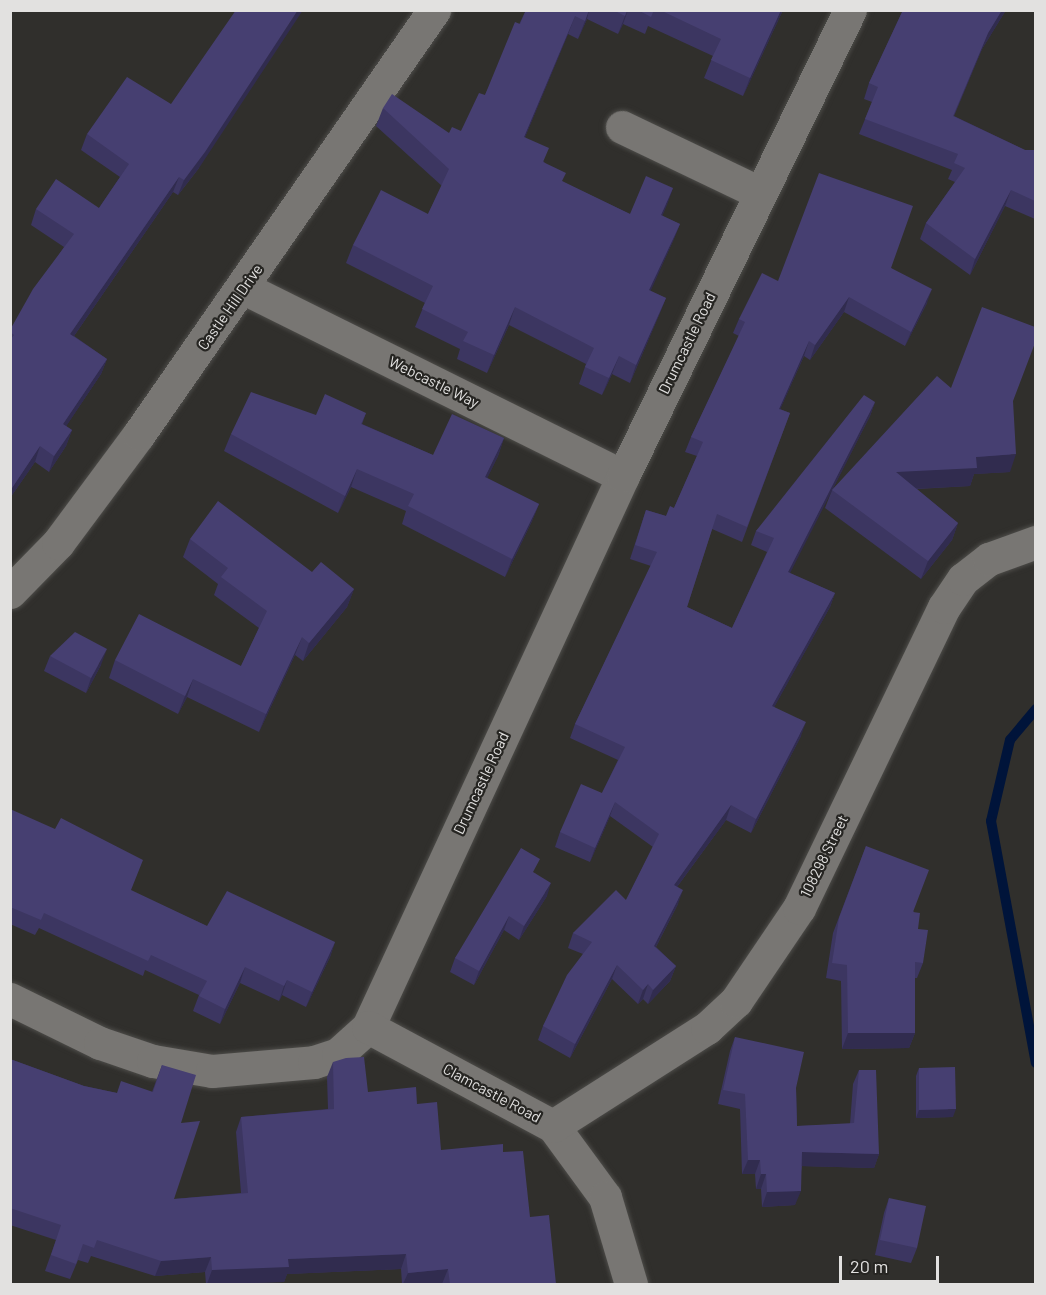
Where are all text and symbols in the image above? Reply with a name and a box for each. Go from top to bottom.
street label: Castle Hill Drive [194,261,266,353]
street label: Drumcastle Road [655,289,719,397]
street label: Webcastle Way [386,352,482,412]
street label: Drumcastle Road [449,729,513,837]
street label: 108298 Street [796,812,852,900]
street label: Clamcastle Road [440,1060,544,1126]
scale bar [842,1244,942,1282]
text: 20 m [850,1255,888,1277]

